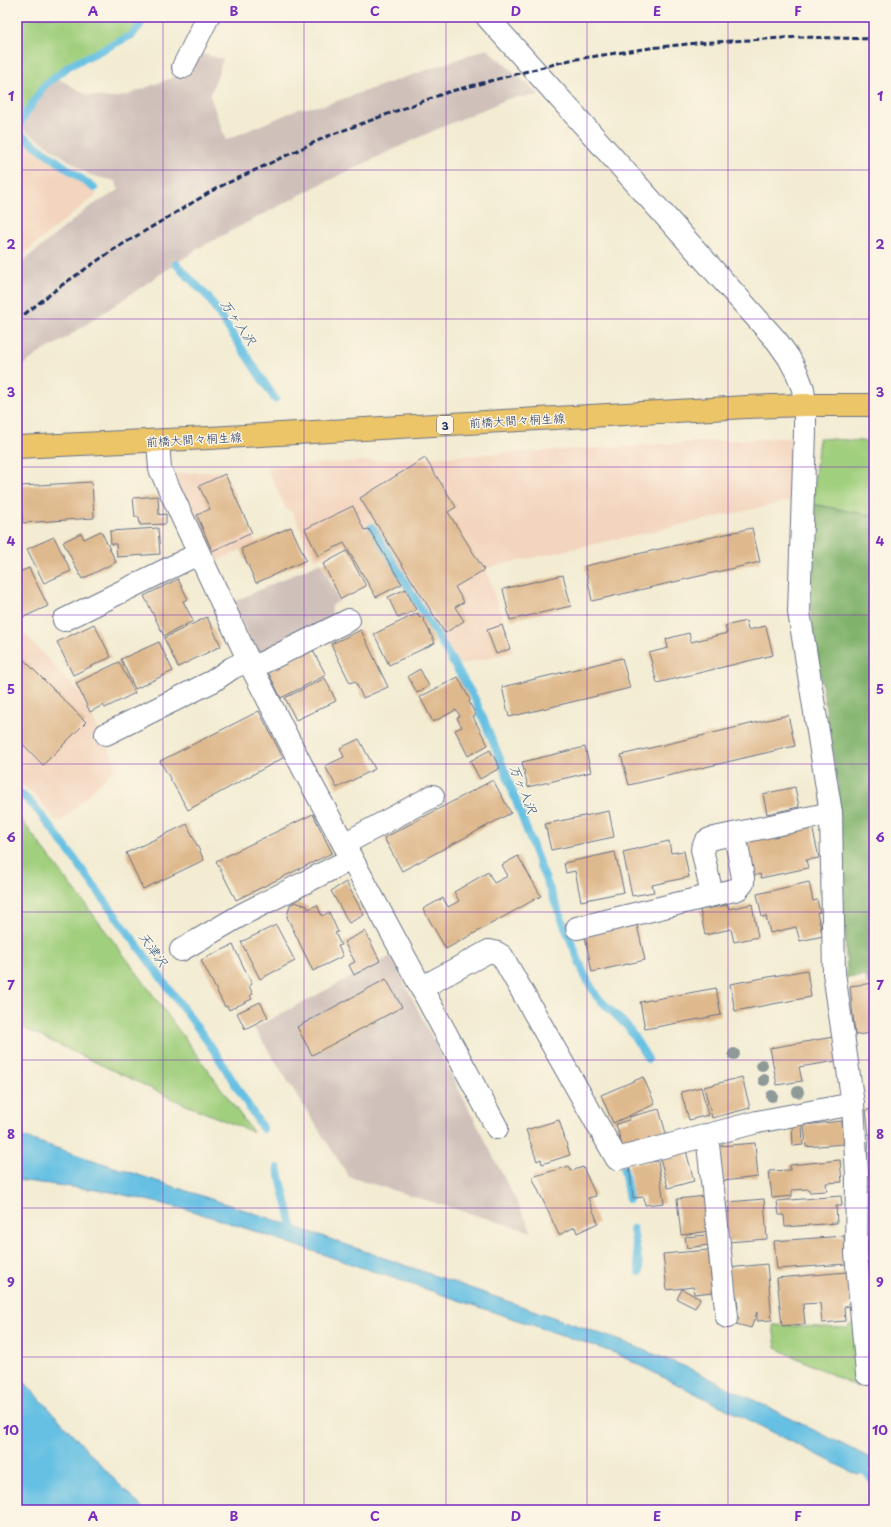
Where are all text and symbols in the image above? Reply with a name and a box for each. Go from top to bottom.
text: A [88,1,98,20]
text: B [230,1,239,20]
text: C [370,1,380,20]
text: D [511,1,521,20]
text: E [653,1,661,20]
text: F [794,1,802,20]
text: 1 [8,86,14,105]
text: 1 [877,86,883,105]
text: 2 [6,234,16,253]
text: 2 [875,234,885,253]
water label: 万ヶ入沢 [217,295,262,350]
text: 3 [7,382,16,401]
text: 3 [876,382,885,401]
street label: 前橋大間々桐生線 [469,408,565,432]
road number: 3 [437,416,453,434]
street label: 前橋大間々桐生線 [146,427,242,451]
text: 4 [7,531,16,550]
text: 4 [876,531,885,550]
text: 5 [7,679,15,698]
text: 5 [876,679,884,698]
water label: 万ヶ入沢 [505,761,543,818]
text: 6 [6,827,16,846]
text: 6 [875,827,885,846]
water label: 天津沢 [135,928,174,971]
text: 7 [7,975,15,994]
text: 7 [876,975,884,994]
text: 8 [7,1124,15,1143]
text: 8 [876,1124,884,1143]
text: 9 [7,1272,15,1291]
text: 9 [876,1272,884,1291]
text: 10 [3,1420,19,1439]
text: 10 [872,1420,888,1439]
text: A [88,1506,98,1525]
text: B [230,1506,239,1525]
text: C [370,1506,380,1525]
text: D [511,1506,521,1525]
text: E [653,1506,661,1525]
text: F [794,1506,802,1525]

